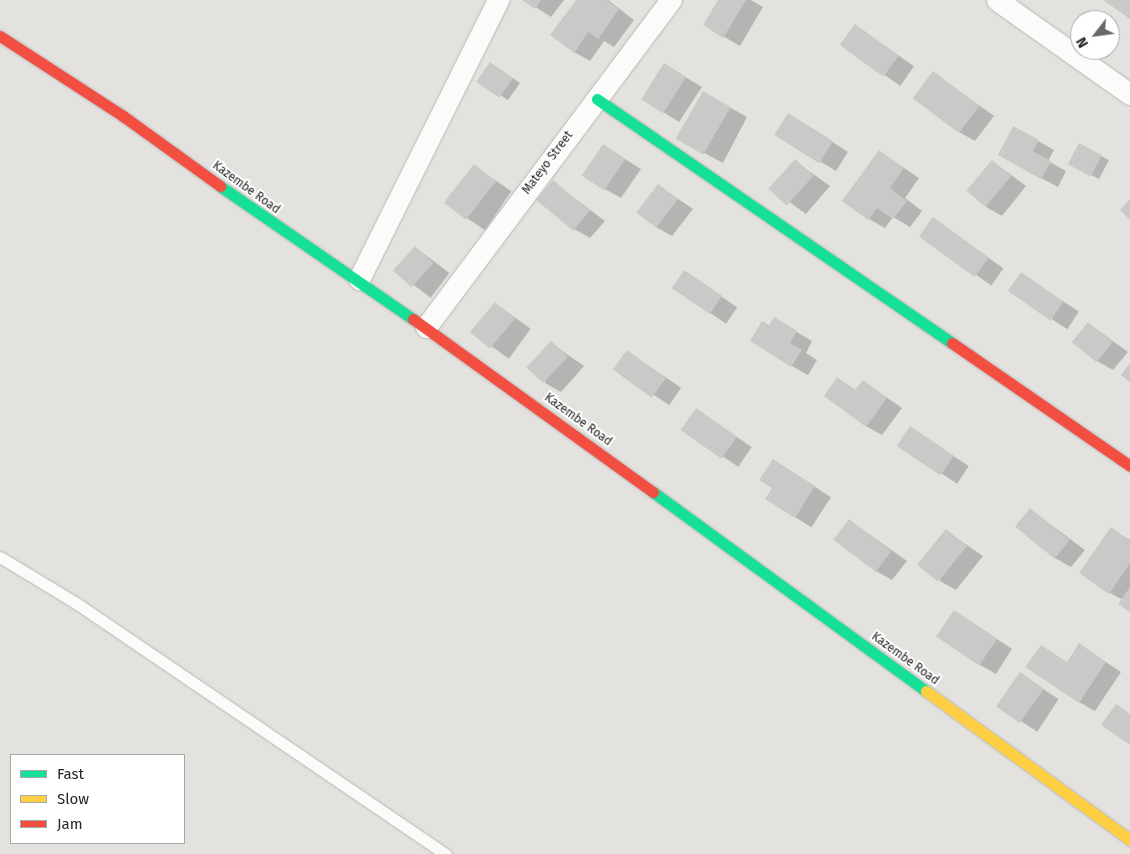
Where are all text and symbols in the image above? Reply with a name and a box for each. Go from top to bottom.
north arrow [1070,10,1120,60]
text: N [1073,34,1092,51]
street label: Mateyo Street [520,129,576,197]
street label: Kazembe Road [209,159,283,217]
street label: Kazembe Road [541,391,615,449]
street label: Kazembe Road [868,630,942,688]
legend [10,754,185,844]
text: Fast [57,765,84,783]
text: Slow [57,790,89,808]
text: Jam [57,815,83,833]

